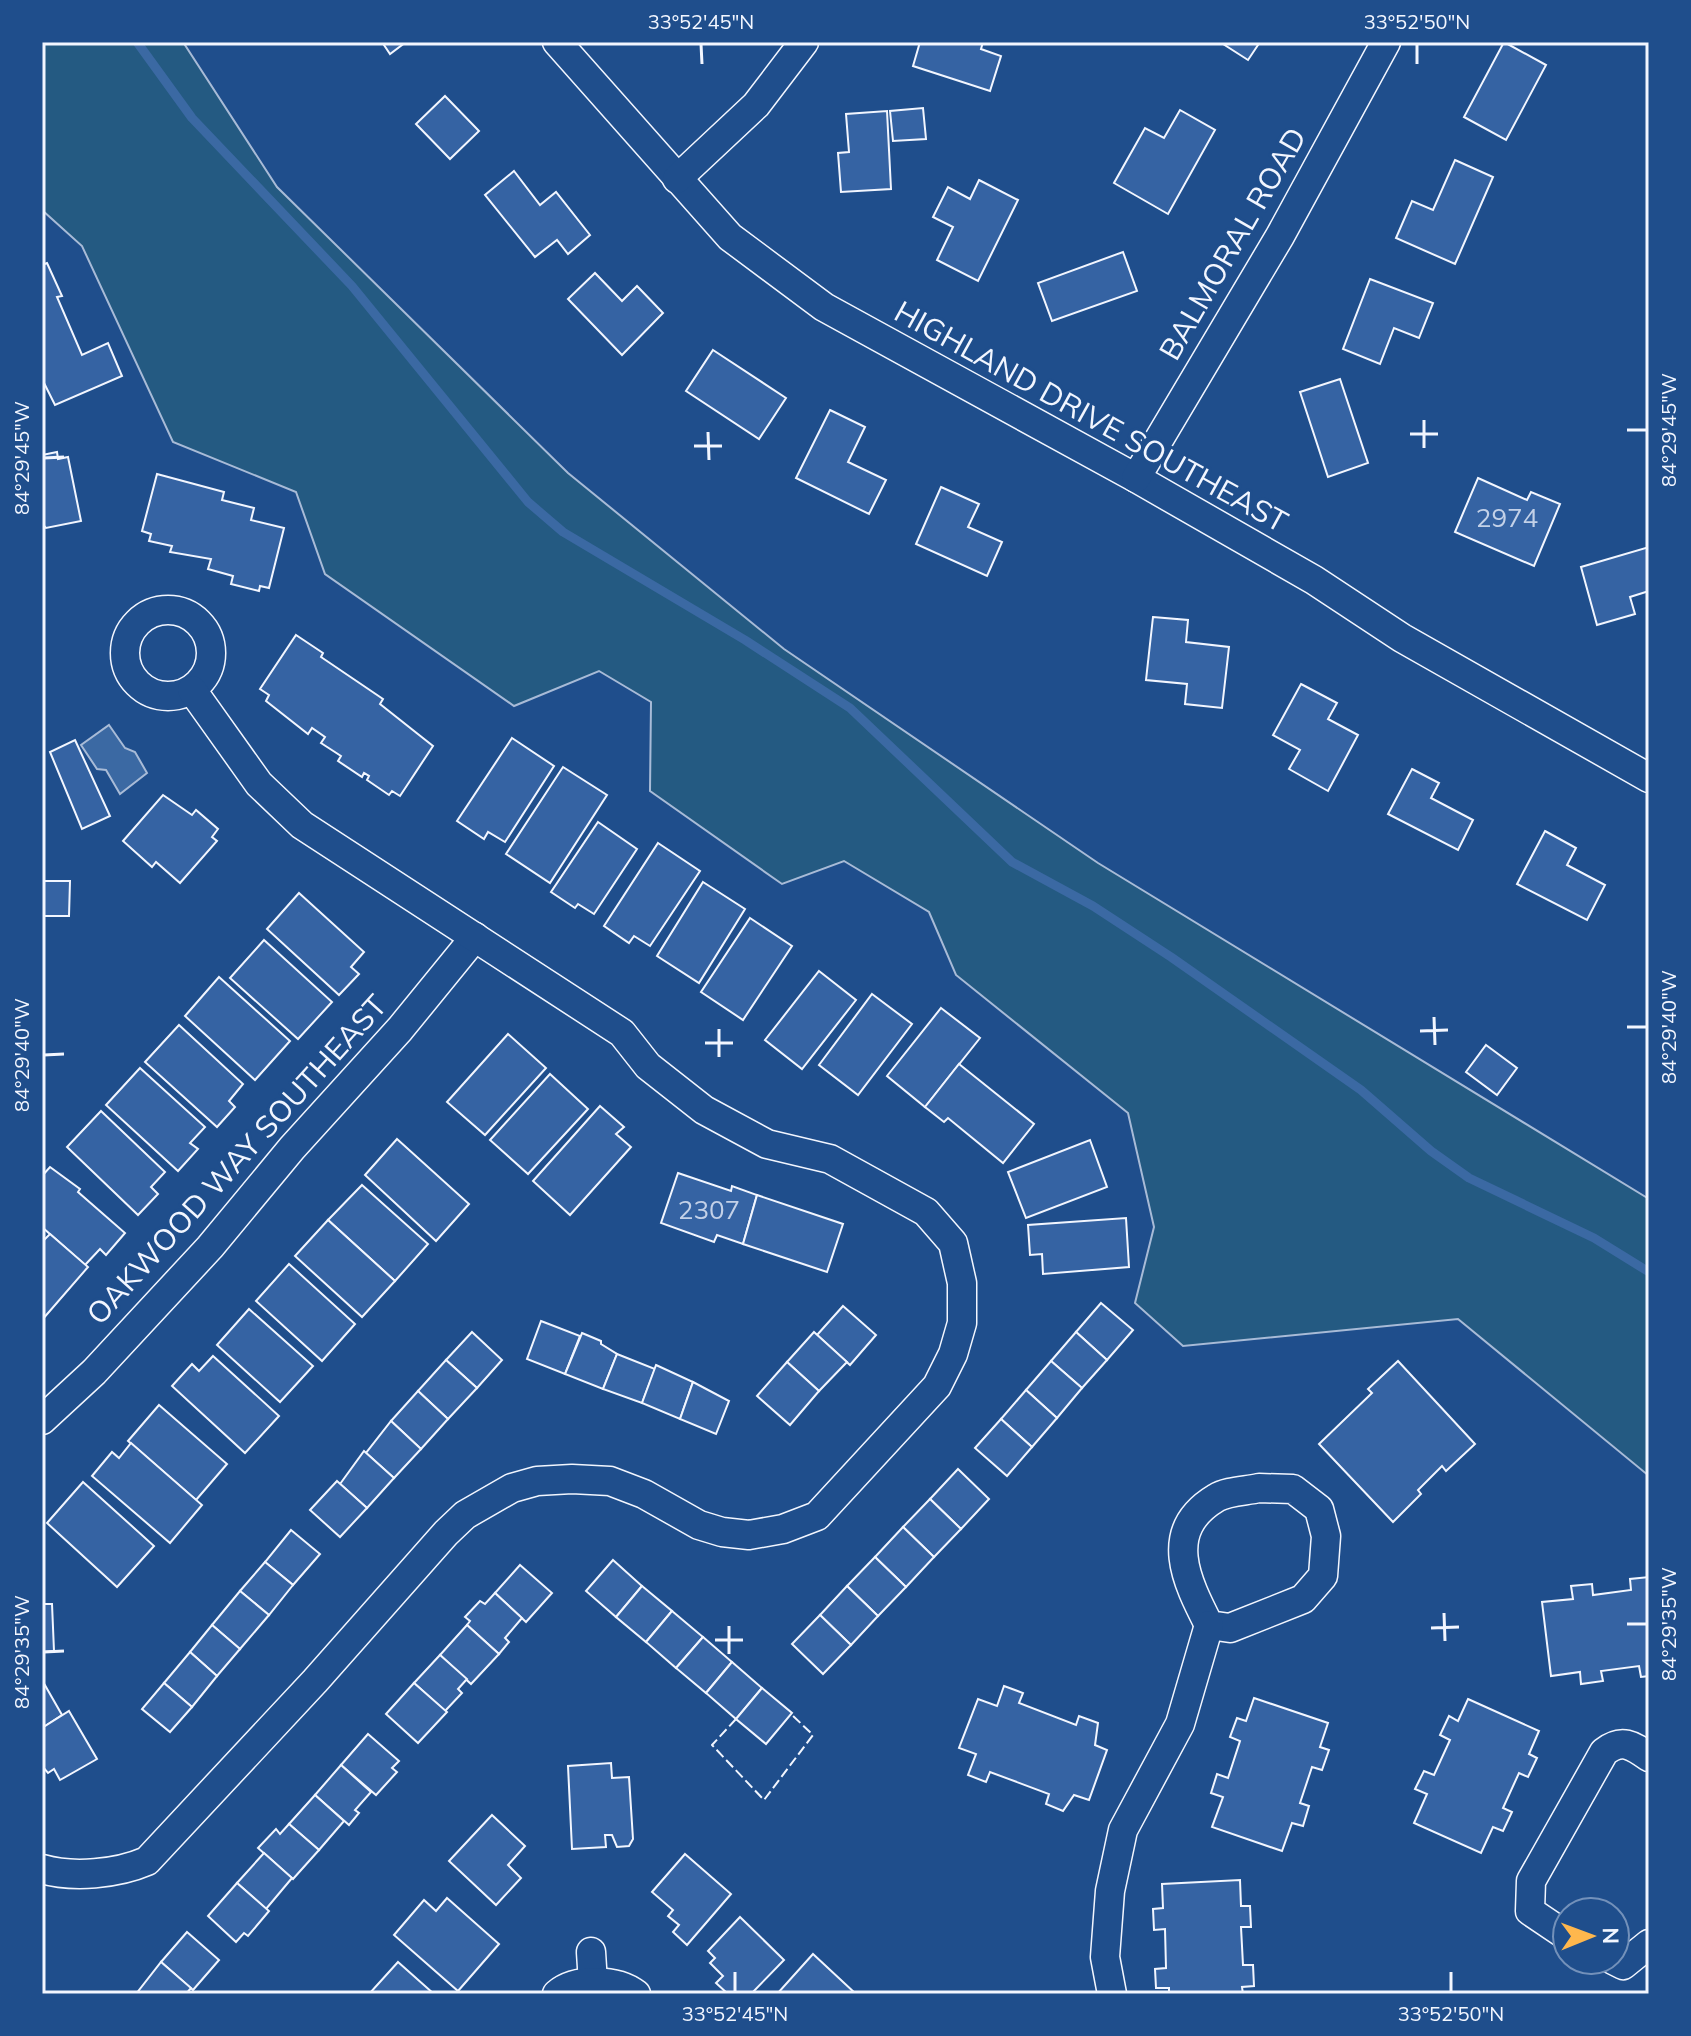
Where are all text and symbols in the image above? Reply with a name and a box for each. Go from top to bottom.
text: 33°52'45"N [648,9,754,34]
text: 33°52'50"N [1364,9,1470,34]
street label: BALMORAL ROAD [1150,121,1314,366]
street label: HIGHLAND DRIVE SOUTHEAST [888,292,1295,540]
text: 84°29'45"W [1656,373,1681,487]
text: 84°29'45"W [9,401,34,515]
house number: 2974 [1476,501,1538,534]
text: 84°29'40"W [1656,970,1681,1084]
street label: OAKWOOD WAY SOUTHEAST [78,986,395,1332]
text: 84°29'40"W [9,998,34,1112]
house number: 2307 [678,1193,740,1226]
text: 84°29'35"W [1656,1567,1681,1681]
text: 84°29'35"W [9,1595,34,1709]
north arrow [1551,1896,1631,1976]
text: N [1597,1927,1625,1944]
text: 33°52'45"N [682,2001,788,2026]
text: 33°52'50"N [1398,2001,1504,2026]

